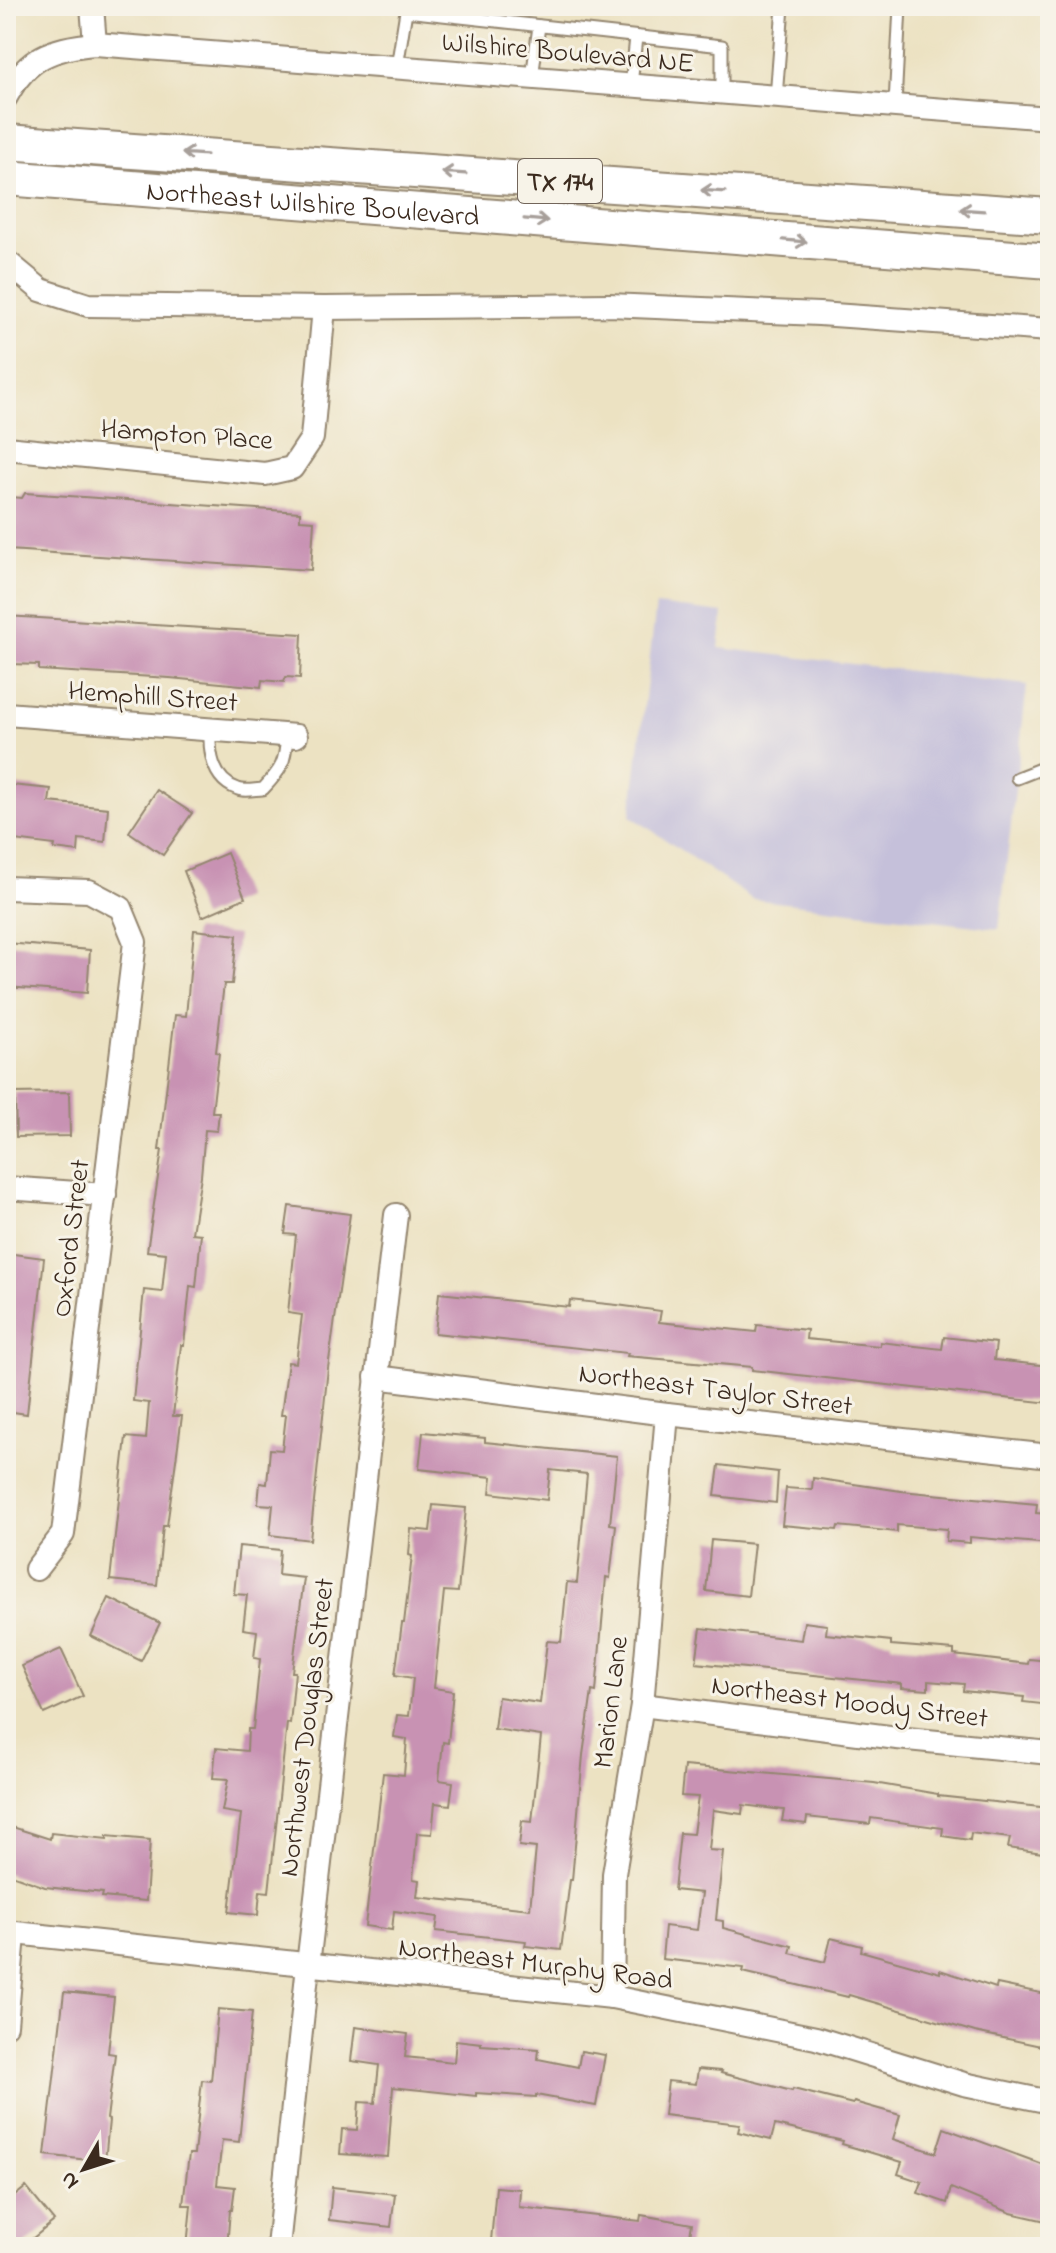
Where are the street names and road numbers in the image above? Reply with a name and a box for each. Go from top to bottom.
street label: Wilshire Boulevard NE [440,23,696,86]
road number: TX 174 [518,159,602,203]
street label: Northeast Wilshire Boulevard [145,172,481,240]
street label: Hampton Place [99,410,275,463]
street label: Hemphill Street [66,672,239,725]
street label: Oxford Street [42,1157,102,1320]
street label: Northeast Taylor Street [576,1354,855,1429]
street label: Northwest Douglas Street [270,1576,347,1879]
street label: Marion Lane [584,1633,641,1771]
street label: Northeast Moody Street [709,1666,990,1741]
street label: Northeast Murphy Road [396,1928,675,2003]

